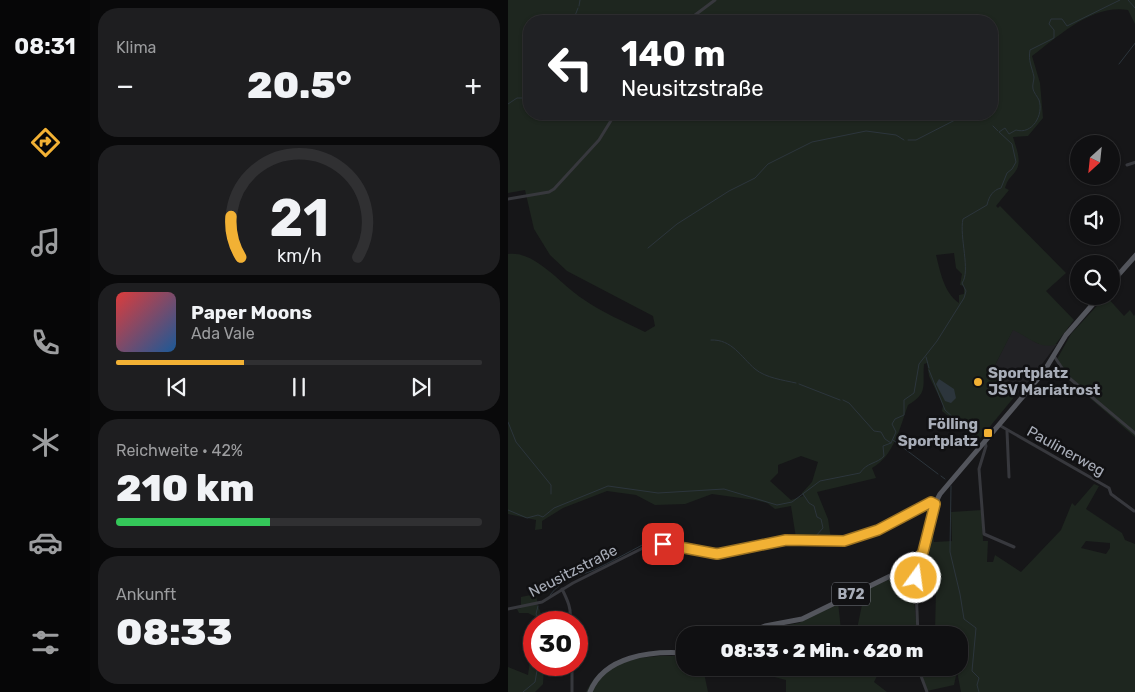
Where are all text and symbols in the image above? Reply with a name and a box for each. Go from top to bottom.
text: 08:31 [14,33,76,60]
text: 140 m [621,33,726,75]
icon: left [538,35,603,100]
text: Klima [116,38,156,57]
text: 20.5° [247,62,352,108]
text: − [116,69,134,102]
text: + [465,69,482,102]
text: Neusitzstraße [621,75,764,102]
icon: directions [28,125,63,160]
north arrow [1070,135,1120,185]
map controls [1070,135,1120,305]
text: 21 [269,187,329,249]
button: sound [1070,195,1120,245]
icon: music [28,225,63,260]
text: km/h [277,245,321,266]
button: search [1070,255,1120,305]
text: Paper Moons [191,301,312,324]
text: Ada Vale [191,324,255,343]
icon: phone [28,325,63,360]
place label: Sportplatz JSV Mariatrost [988,364,1100,399]
icon: previous [163,373,191,401]
icon: pause [285,373,313,401]
icon: next [407,373,435,401]
marker: Sportplatz JSV Mariatrost [972,376,984,388]
place label: Fölling Sportplatz [898,415,978,450]
street label: Paulinerweg [1024,422,1108,480]
icon: climate [28,425,63,460]
marker: Fölling Sportplatz [982,427,994,439]
text: Reichweite · 42% [116,441,243,460]
text: 210 km [116,465,254,511]
pin [642,523,684,565]
icon: car [28,525,63,560]
icon: arrive [649,530,677,558]
street label: Neusitzstraße [526,541,620,601]
position arrow [889,551,941,603]
road number: B72 [832,582,870,606]
text: Ankunft [116,585,176,604]
text: 08:33 [116,609,233,655]
speed limit sign: 30 [523,611,588,676]
icon: filters [28,625,63,660]
text: 08:33 · 2 Min. · 620 m [721,639,923,662]

